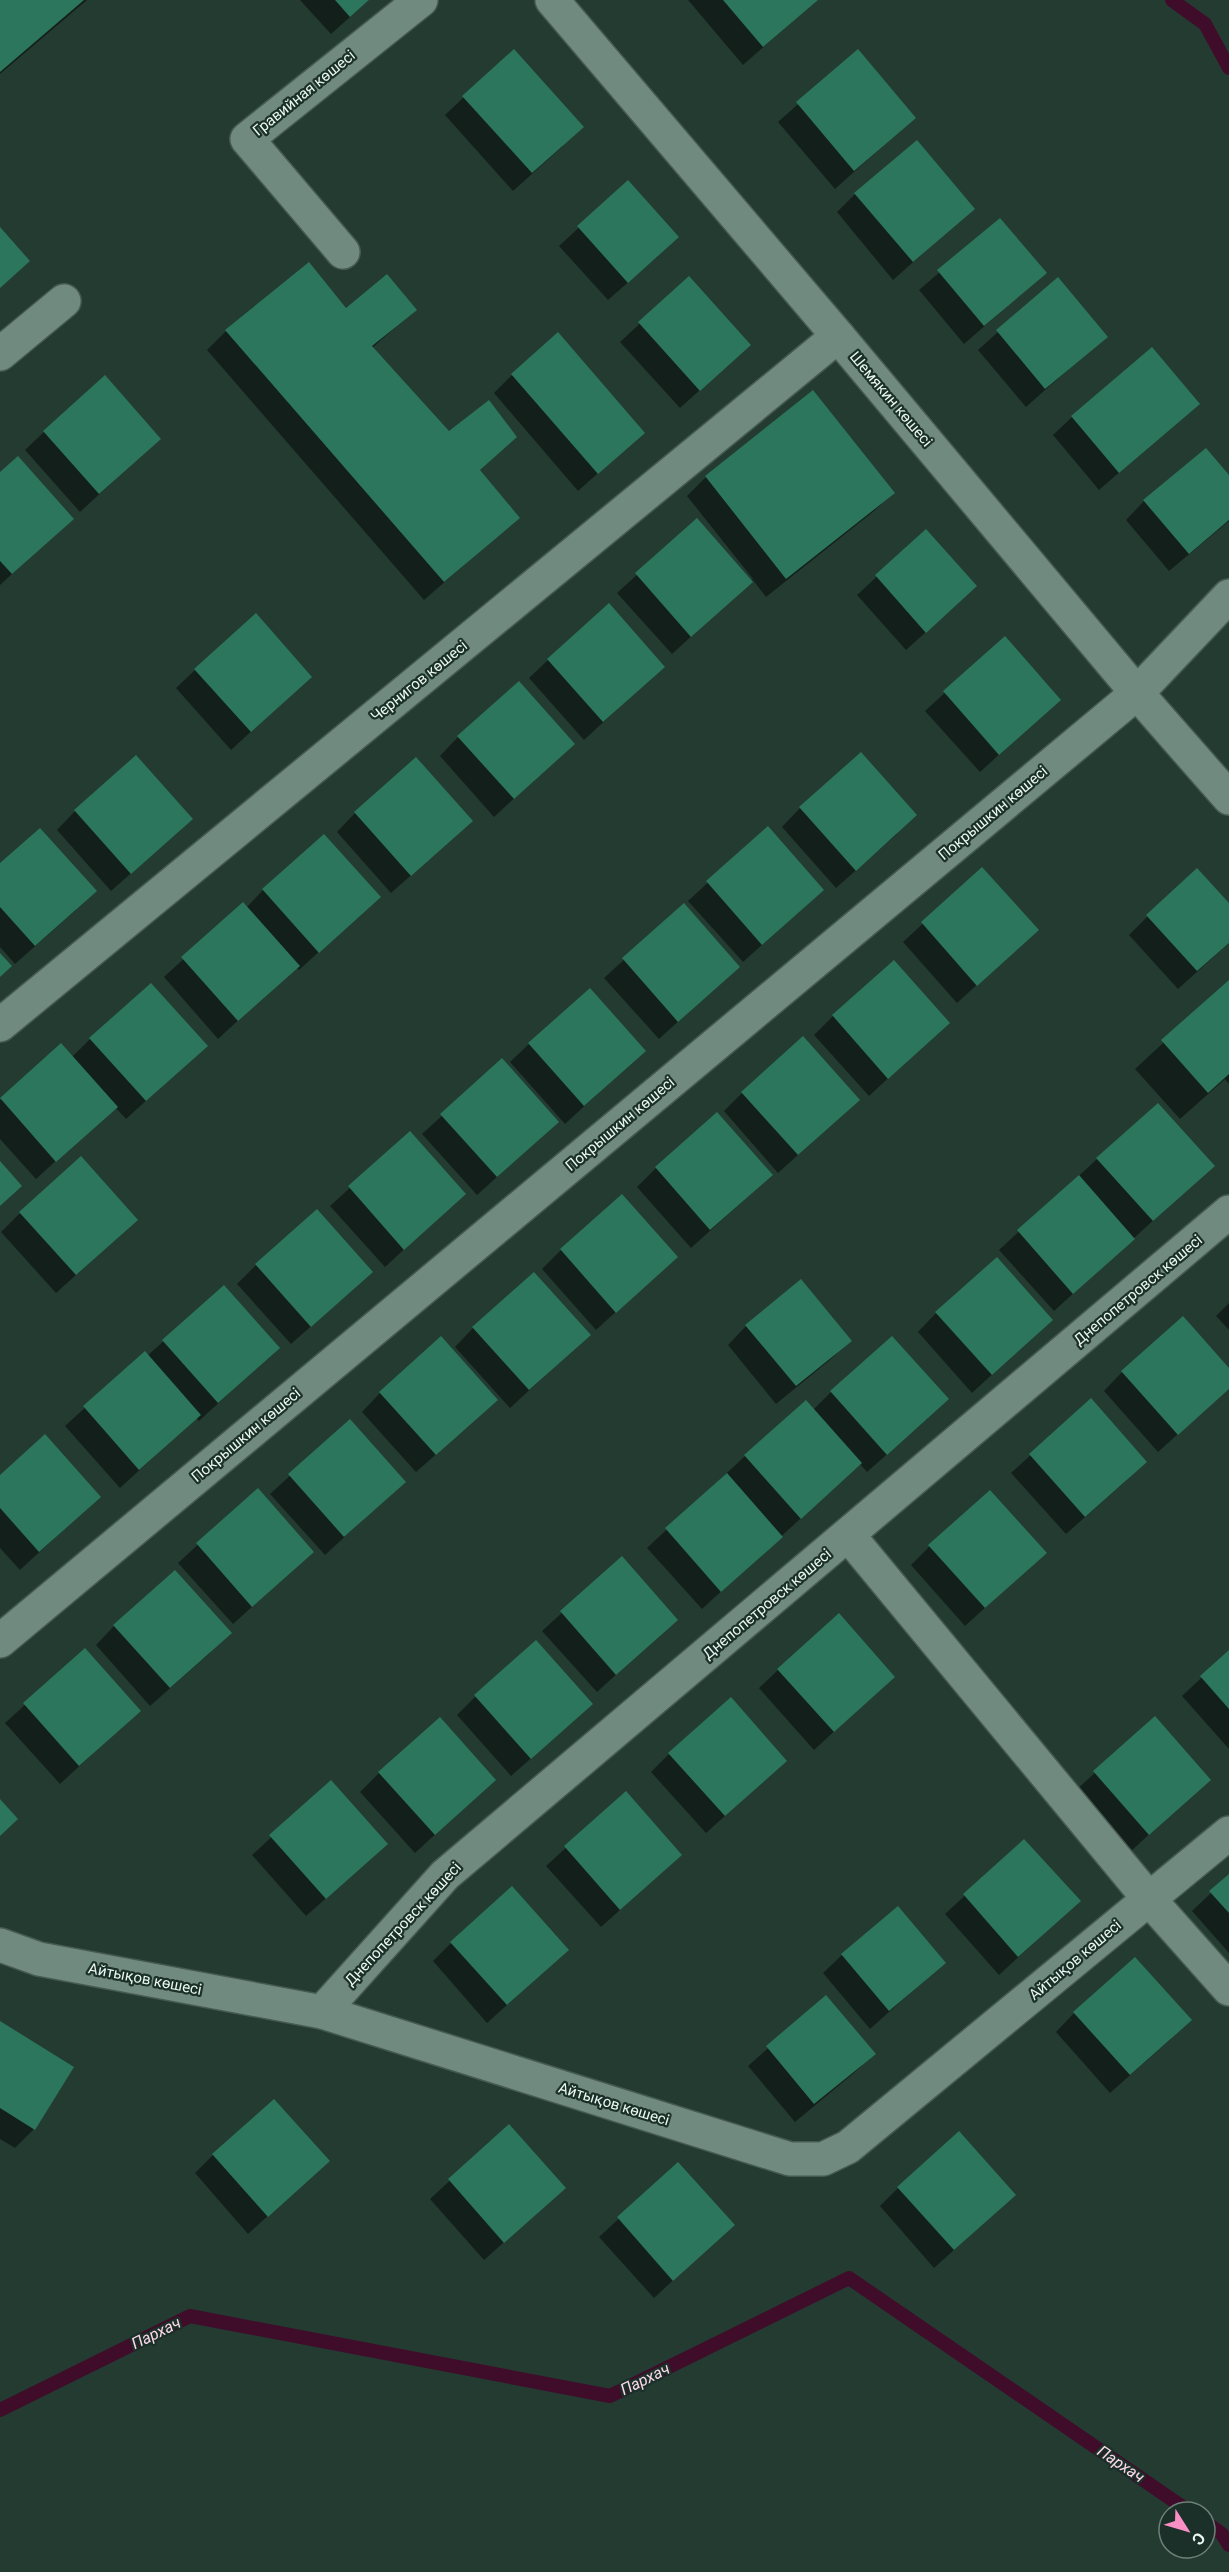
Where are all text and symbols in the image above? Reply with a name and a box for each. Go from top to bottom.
street label: Гравийная көшесі [249,46,359,140]
street label: Шемякин көшесі [846,348,936,450]
street label: Чернигов көшесі [367,637,471,725]
street label: Покрышкин көшесі [935,762,1051,864]
street label: Покрышкин көшесі [562,1073,678,1175]
street label: Днепопетровск көшесі [1070,1231,1206,1349]
street label: Покрышкин көшесі [188,1384,304,1486]
street label: Днепопетровск көшесі [699,1545,835,1663]
street label: Днепопетровск көшесі [341,1859,465,1989]
street label: Айтықов көшесі [1025,1916,1125,2004]
street label: Айтықов көшесі [87,1959,203,1999]
street label: Айтықов көшесі [556,2079,672,2129]
water label: Пархач [128,2313,184,2353]
water label: Пархач [617,2359,673,2399]
water label: Пархач [1094,2441,1148,2487]
north arrow [1157,2500,1217,2560]
text: С [1188,2529,1209,2549]

